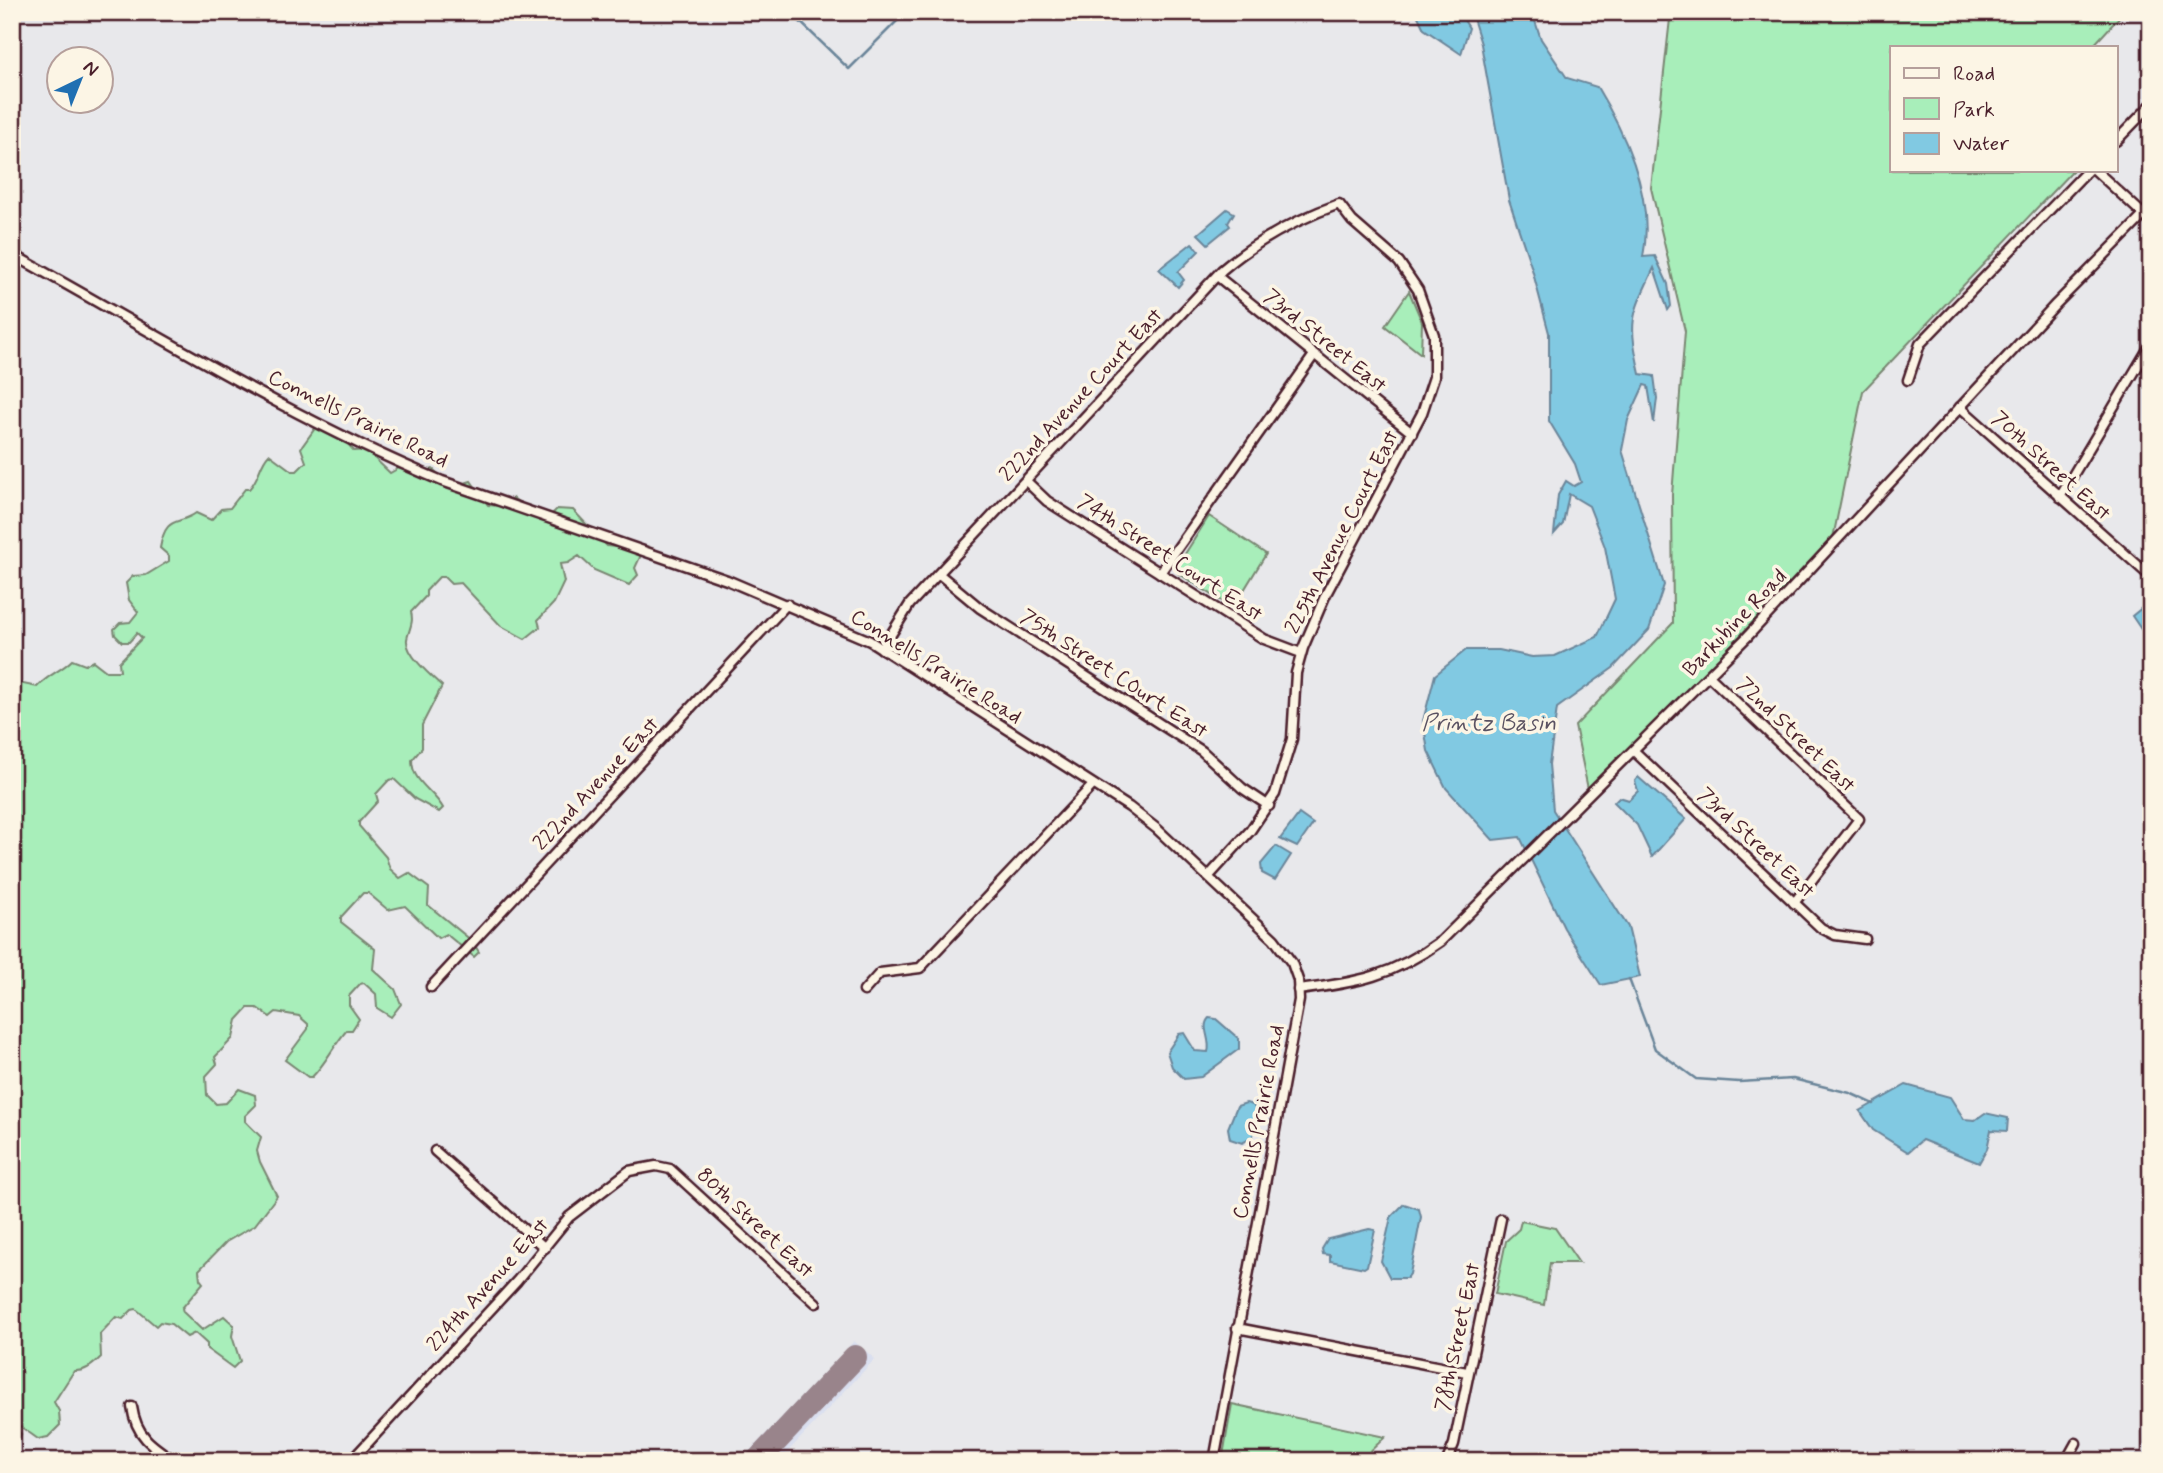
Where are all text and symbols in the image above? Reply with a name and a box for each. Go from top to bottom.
north arrow [46,46,116,116]
legend [1890,46,2118,172]
text: N [77,55,104,82]
text: Road [1953,60,1995,88]
text: Park [1953,96,1995,124]
text: Water [1953,130,2009,158]
street label: 73rd Street East [1258,283,1393,400]
street label: 222nd Avenue Court East [993,302,1169,488]
street label: Connells Prairie Road [263,363,453,475]
street label: 70th Street East [1985,405,2117,527]
street label: 225th Avenue Court East [1278,425,1406,639]
street label: 74th Street Court East [1072,488,1268,629]
street label: Barkubine Road [1677,563,1793,683]
street label: Connells Prairie Road [845,603,1027,731]
street label: 75th Street COurt East [1015,603,1214,745]
street label: 72nd Street East [1731,671,1862,799]
water label: Printz Basin [1422,709,1556,739]
street label: 222nd Avenue East [527,711,666,857]
street label: 73rd Street East [1691,781,1821,905]
street label: Connells Prairie Road [1226,1022,1292,1222]
street label: 80th Street East [690,1161,820,1285]
street label: 224th Avenue East [421,1212,556,1358]
street label: 78th Street East [1429,1260,1487,1414]

